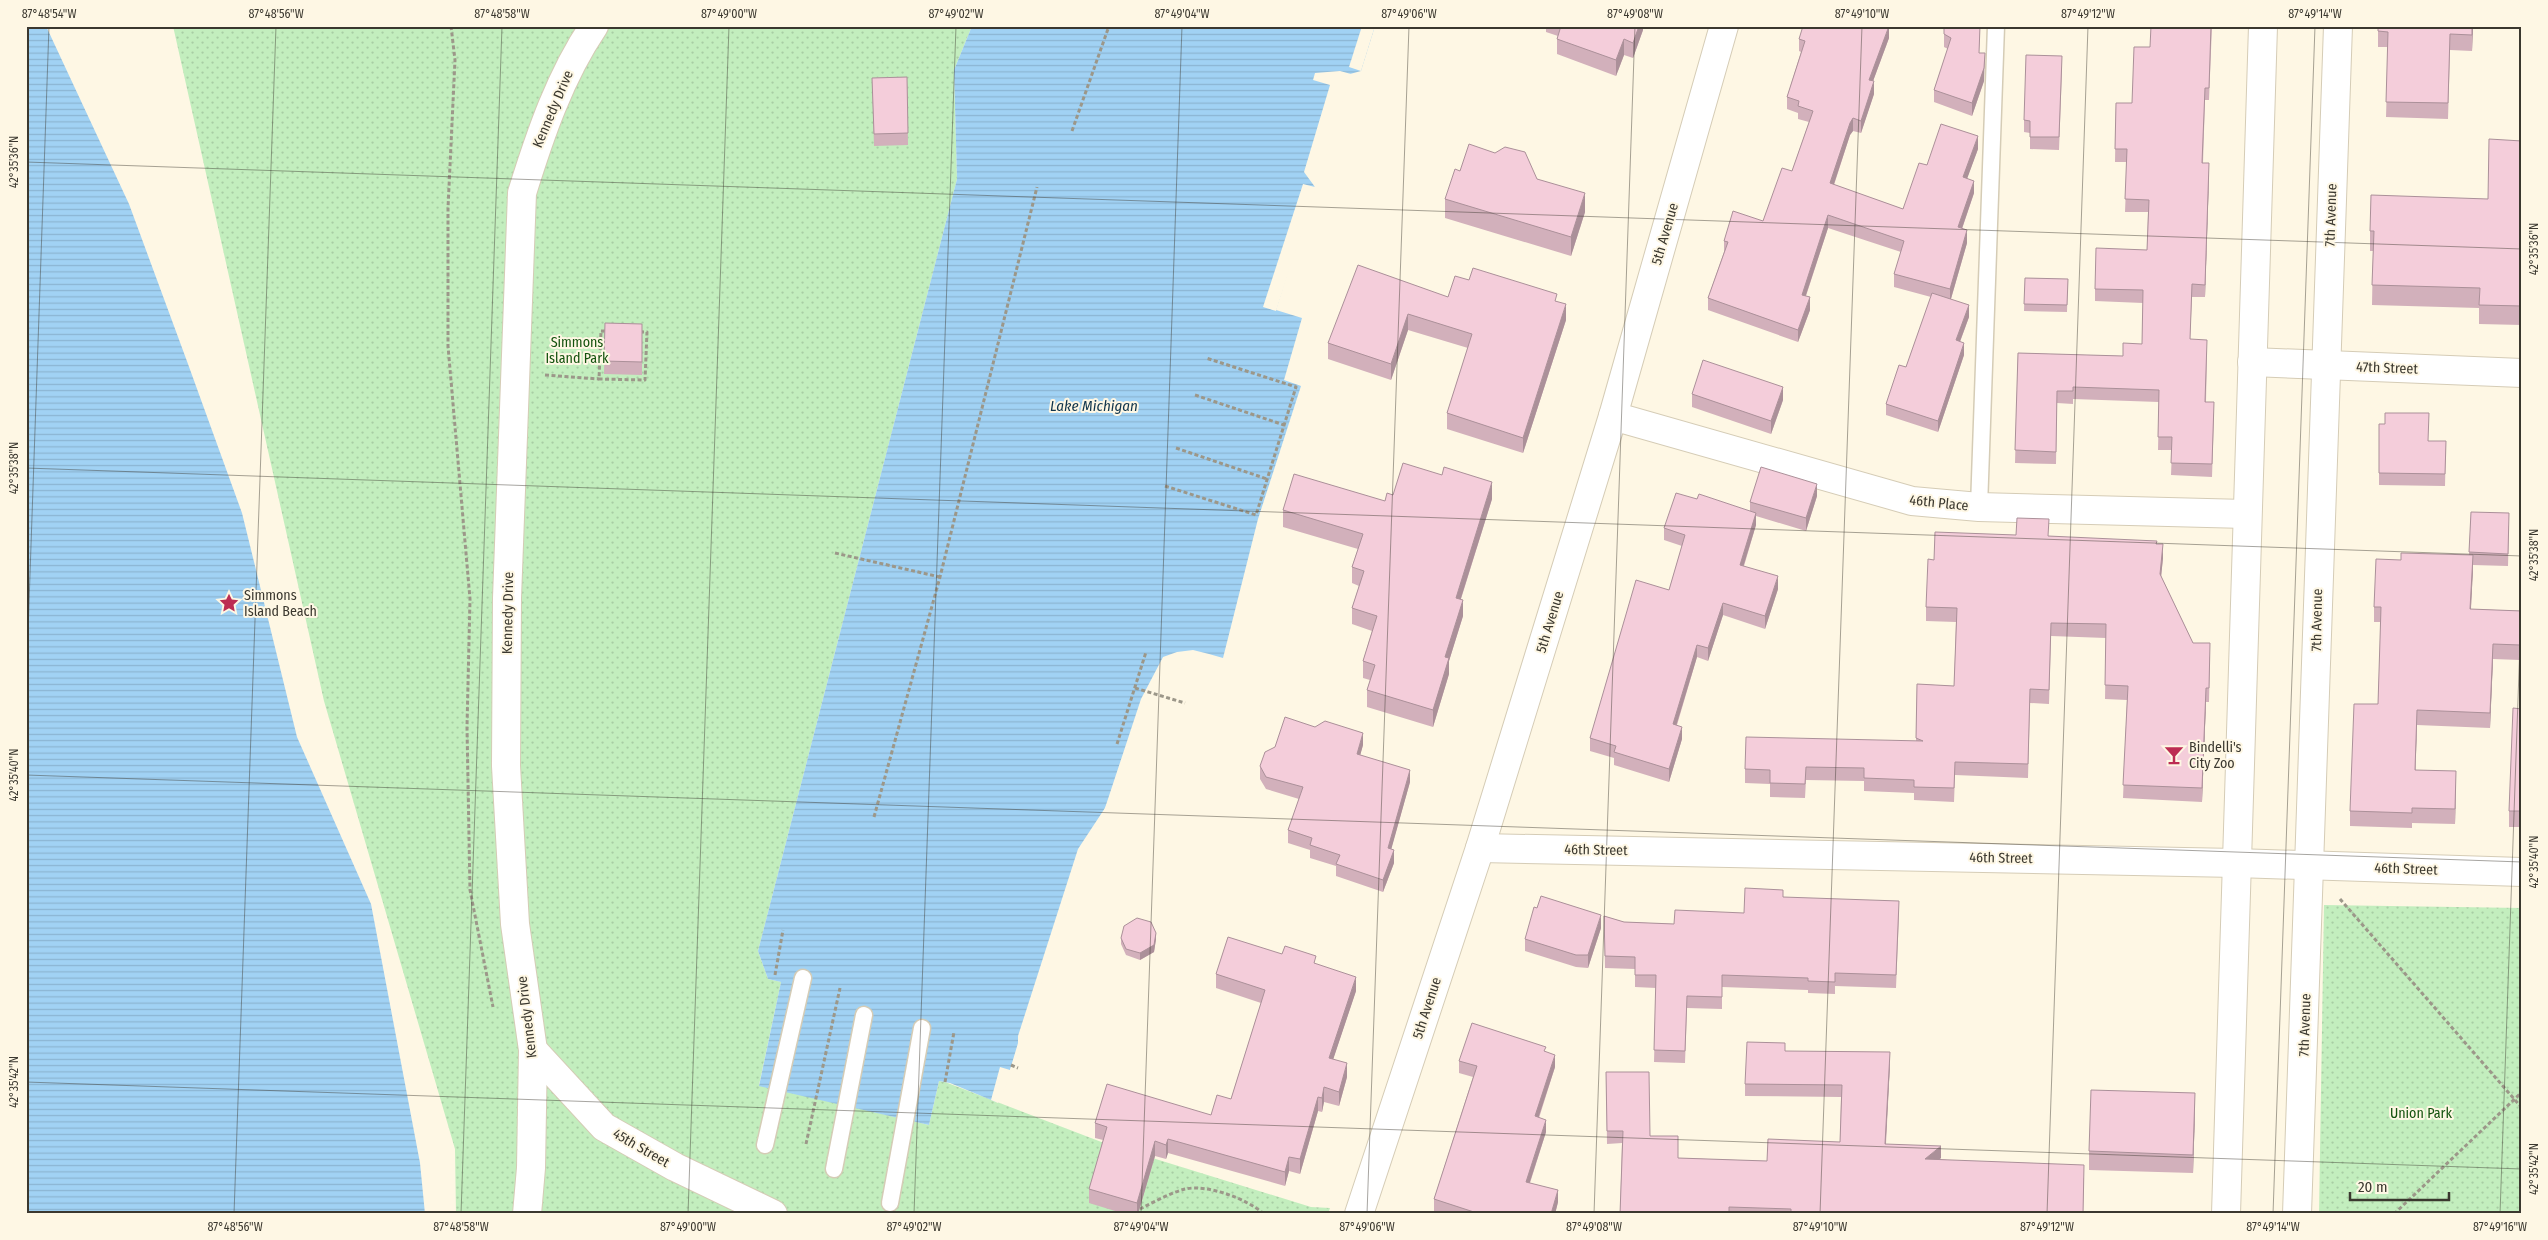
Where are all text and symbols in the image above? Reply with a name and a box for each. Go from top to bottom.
text: 87°48'54"W [22,7,76,21]
text: 87°48'56"W [248,7,304,21]
text: 87°48'58"W [474,7,530,21]
text: 87°49'00"W [701,7,757,21]
text: 87°49'02"W [928,7,984,21]
text: 87°49'04"W [1154,7,1210,21]
text: 87°49'06"W [1381,7,1437,21]
text: 87°49'08"W [1607,7,1663,21]
text: 87°49'10"W [1835,7,1889,21]
text: 87°49'12"W [2061,7,2115,21]
text: 87°49'14"W [2288,7,2342,21]
street label: Kennedy Drive [529,68,577,150]
text: 42°35'36"N [7,136,21,188]
street label: 7th Avenue [2321,183,2341,247]
street label: 5th Avenue [1648,201,1682,267]
text: 42°35'36"N [2527,223,2541,275]
park label: Simmons Island Park [545,334,609,367]
street label: 47th Street [2356,358,2419,378]
water label: Lake Michigan [1050,397,1138,415]
text: 42°35'38"N [7,442,21,494]
street label: 46th Place [1909,491,1969,515]
text: 42°35'38"N [2527,529,2541,581]
street label: Kennedy Drive [499,572,517,654]
place label: Simmons Island Beach [244,587,317,620]
street label: 7th Avenue [2308,588,2326,652]
street label: 5th Avenue [1533,589,1567,655]
place icon: Simmons Island Beach [218,592,240,614]
place label: Bindelli's City Zoo [2189,739,2242,772]
bar icon: Bindelli's City Zoo [2163,744,2185,766]
text: 42°35'40"N [7,749,21,801]
text: 42°35'40"N [2527,836,2541,888]
street label: 46th Street [1564,841,1628,859]
street label: 46th Street [1969,849,2033,867]
street label: 46th Street [2374,859,2438,879]
street label: Kennedy Drive [514,975,540,1059]
street label: 5th Avenue [1409,975,1445,1041]
street label: 7th Avenue [2295,993,2315,1057]
text: 42°35'42"N [7,1056,21,1108]
park label: Union Park [2390,1105,2452,1122]
street label: 45th Street [610,1125,673,1171]
text: 42°35'42"N [2527,1143,2541,1195]
scale bar [2350,1170,2449,1202]
text: 20 m [2358,1178,2388,1196]
text: 87°48'56"W [207,1220,263,1234]
text: 87°48'58"W [433,1220,489,1234]
text: 87°49'00"W [660,1220,716,1234]
text: 87°49'02"W [886,1220,942,1234]
text: 87°49'04"W [1113,1220,1169,1234]
text: 87°49'06"W [1339,1220,1395,1234]
text: 87°49'08"W [1566,1220,1622,1234]
text: 87°49'10"W [1793,1220,1847,1234]
text: 87°49'12"W [2020,1220,2074,1234]
text: 87°49'14"W [2246,1220,2300,1234]
text: 87°49'16"W [2473,1220,2527,1234]

